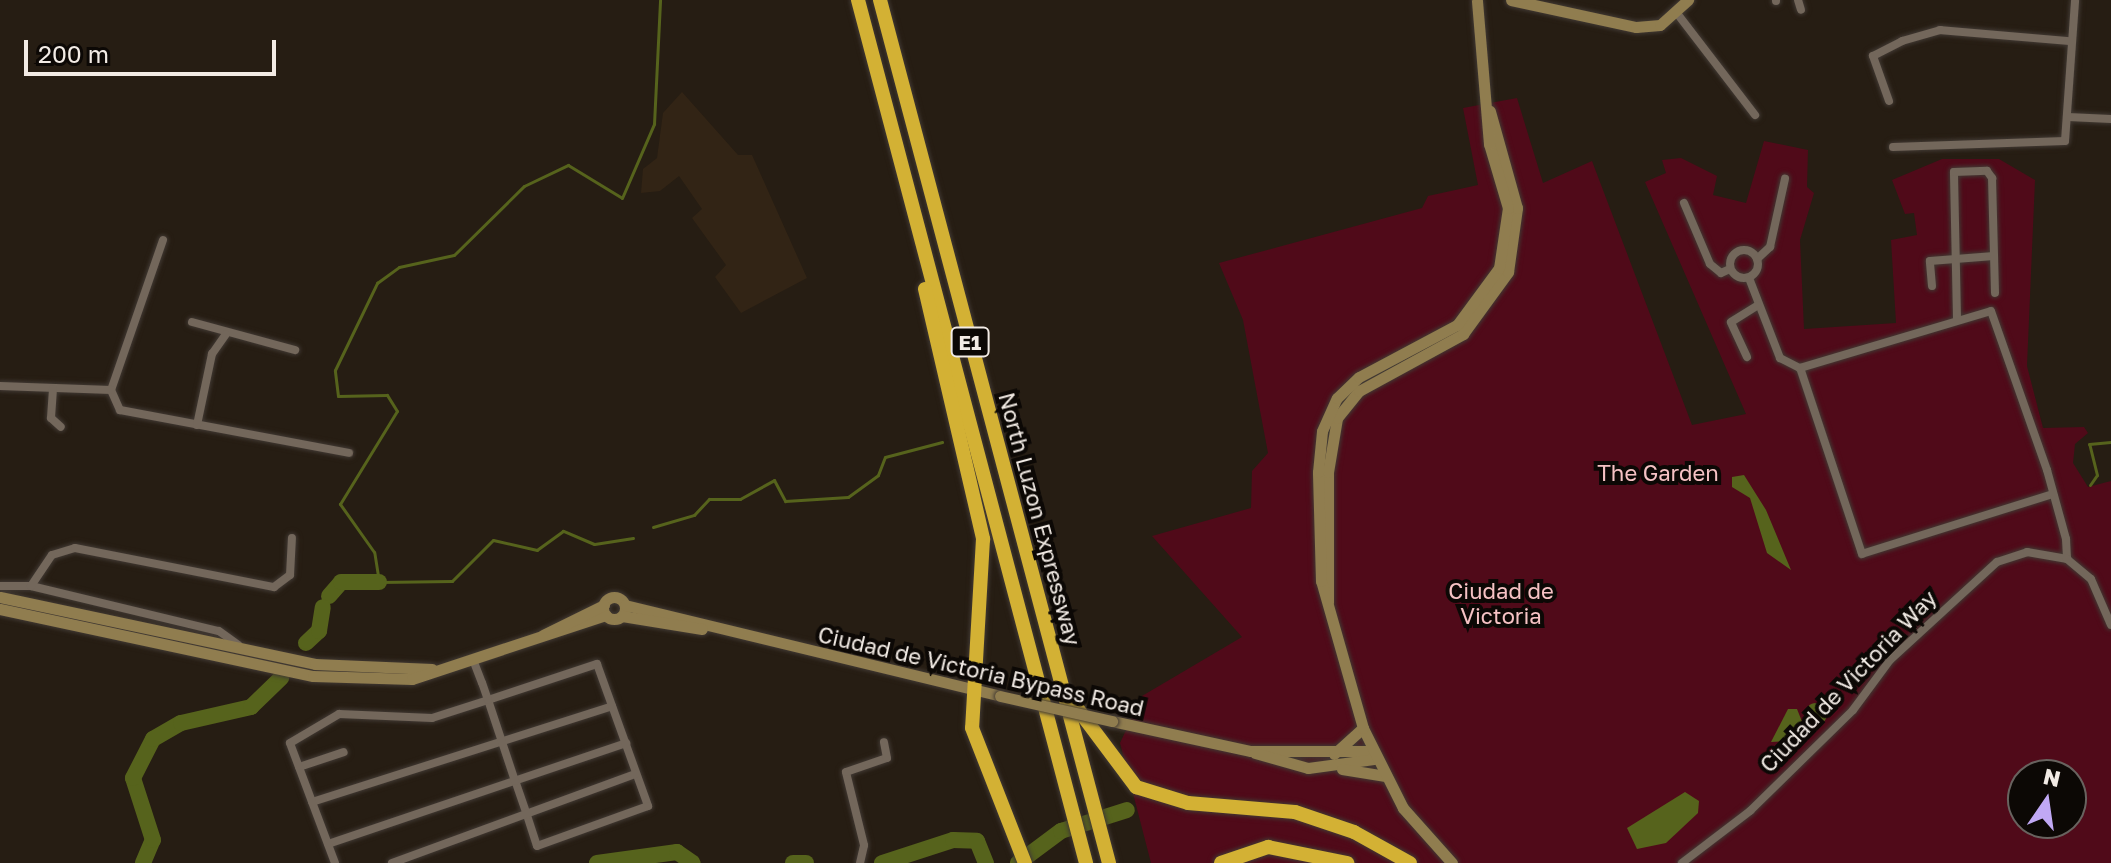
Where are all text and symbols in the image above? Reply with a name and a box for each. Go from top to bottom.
scale bar [28,24,280,74]
text: 200 m [38,39,109,68]
road number: E1 [950,326,990,358]
street label: North Luzon Expressway [993,390,1087,648]
park label: The Garden [1597,460,1719,486]
park label: Ciudad de Victoria [1448,577,1554,628]
street label: Ciudad de Victoria Way [1754,585,1942,777]
street label: Ciudad de Victoria Bypass Road [816,621,1146,721]
north arrow [2007,759,2087,839]
text: N [2041,762,2063,792]

